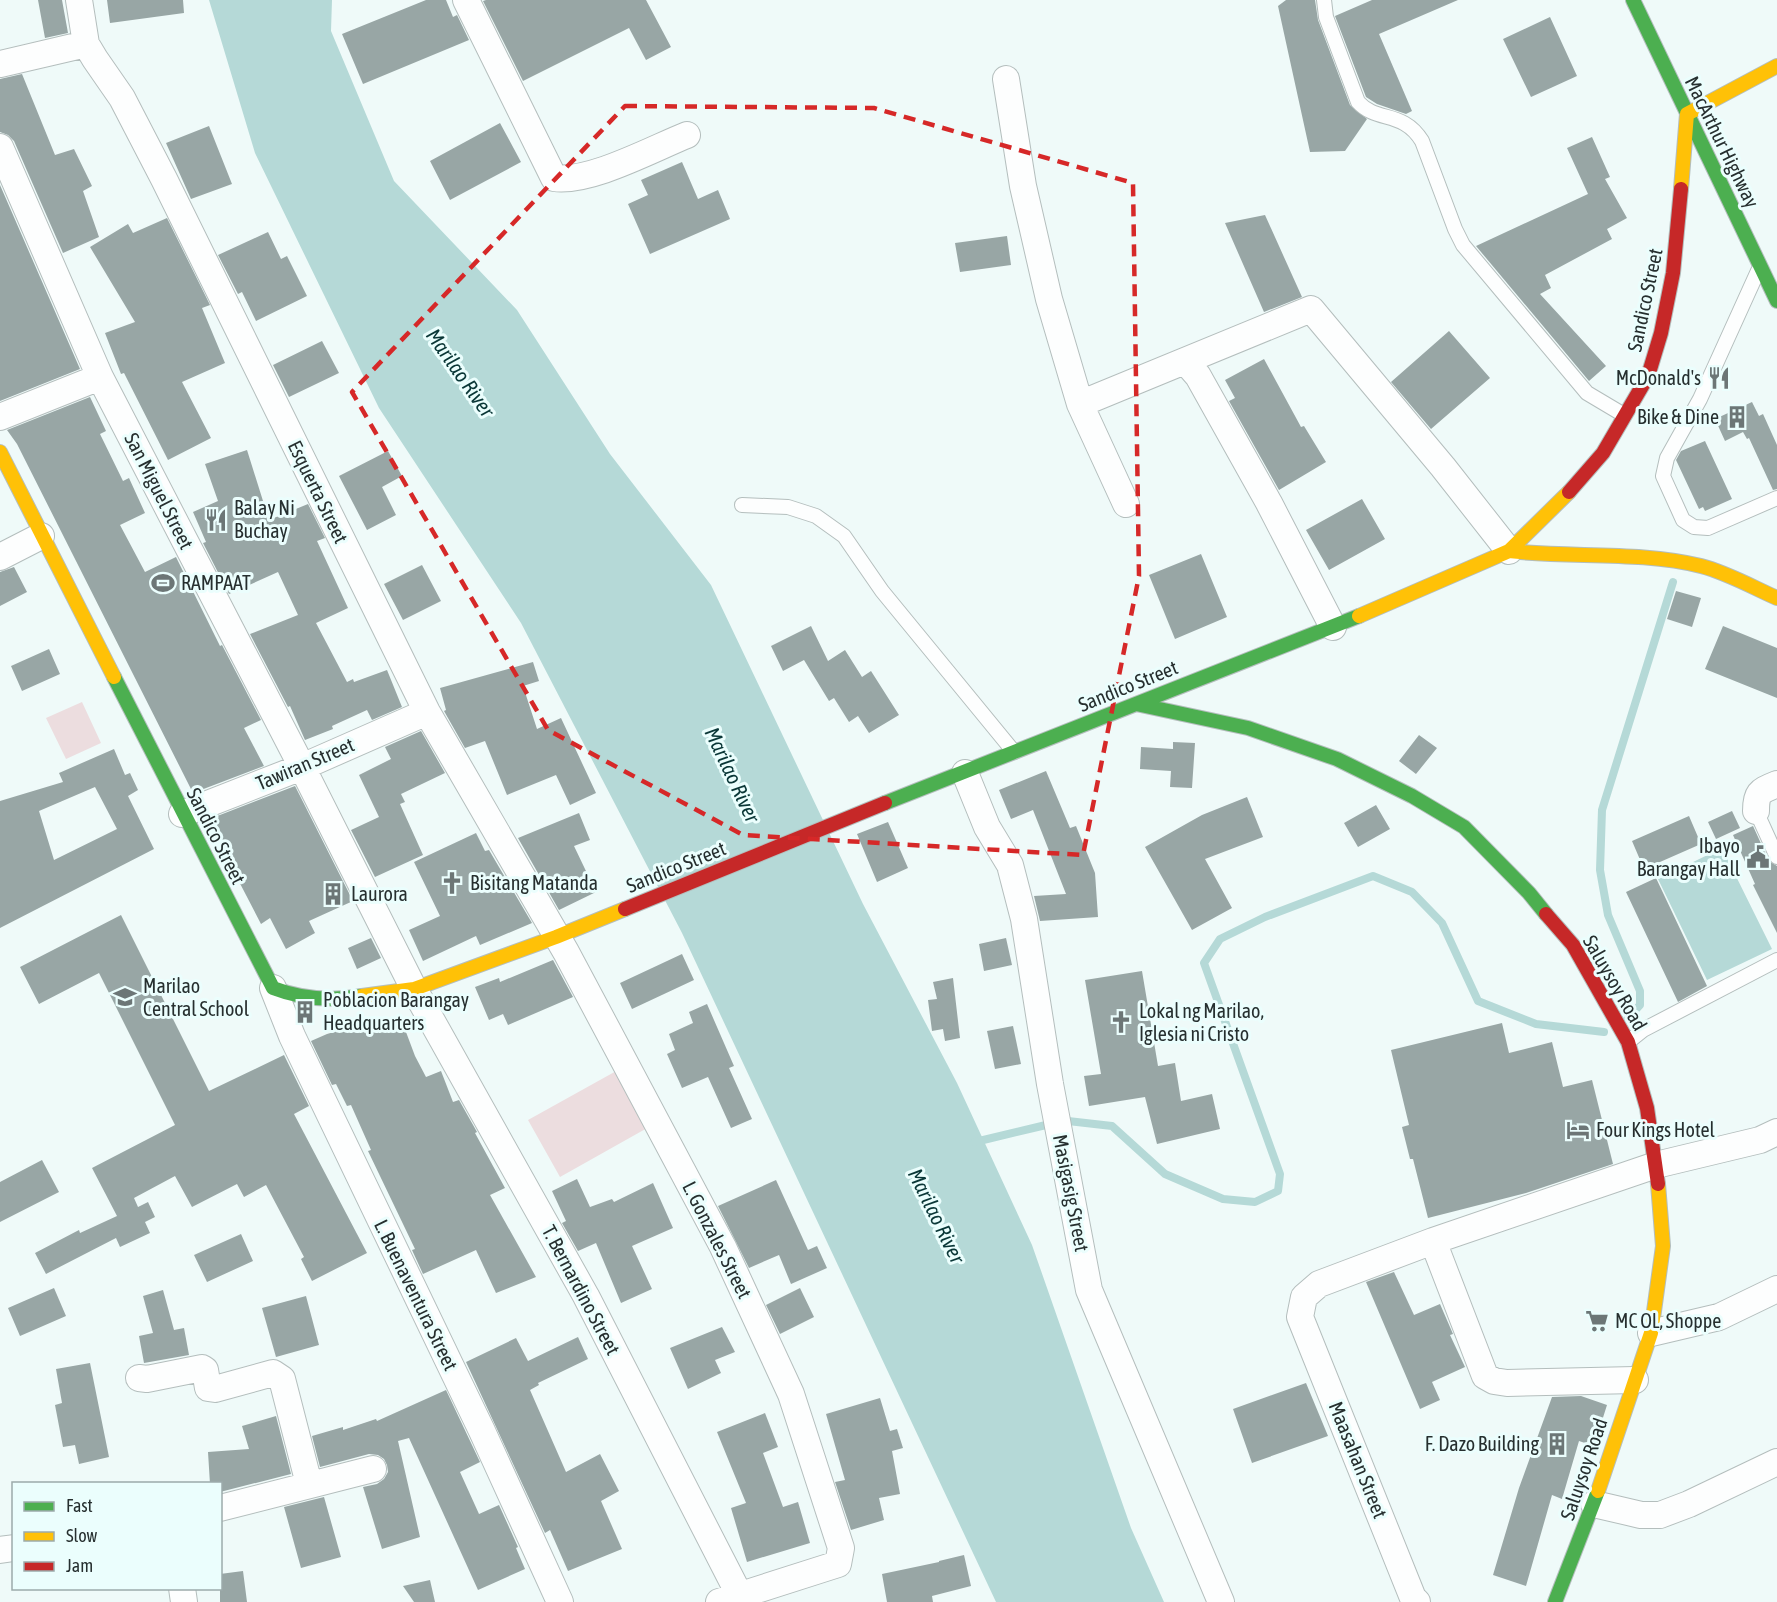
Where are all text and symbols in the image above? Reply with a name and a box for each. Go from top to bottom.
street label: MacArthur Highway [1681,72,1764,211]
street label: Sandico Street [1622,246,1667,354]
water label: Marilao River [422,324,500,422]
restaurant icon: McDonald's [1706,365,1732,391]
place label: McDonald's [1616,366,1701,389]
building icon: Bike & Dine [1724,404,1750,430]
place label: Bike & Dine [1637,405,1719,428]
street label: San Miguel Street [120,429,199,553]
street label: Esquerta Street [284,437,353,547]
place label: Balay Ni Buchay [234,496,295,542]
restaurant icon: Balay Ni Buchay [203,507,229,533]
sports icon: RAMPAAT [150,570,176,596]
place label: RAMPAAT [181,571,251,594]
street label: Sandico Street [1075,655,1181,716]
water label: Marilao River [700,723,766,827]
street label: Tawiran Street [252,732,358,795]
street label: Sandico Street [182,784,251,888]
place label: Ibayo Barangay Hall [1637,834,1741,880]
street label: Sandico Street [623,836,729,897]
public building icon: Ibayo Barangay Hall [1745,844,1771,870]
church icon: Bisitang Matanda [439,870,465,896]
place label: Bisitang Matanda [470,871,598,894]
building icon: Laurora [320,881,346,907]
place label: Laurora [351,882,408,905]
street label: Saluysoy Road [1579,931,1652,1035]
place label: Marilao Central School [143,974,250,1020]
school or university icon: Marilao Central School [112,984,138,1010]
place label: Poblacion Barangay Headquarters [323,988,469,1034]
building icon: Poblacion Barangay Headquarters [292,999,318,1025]
place label: Lokal ng Marilao, Iglesia ni Cristo [1139,999,1264,1045]
church icon: Lokal ng Marilao, Iglesia ni Cristo [1108,1009,1134,1035]
hotel icon: Four Kings Hotel [1565,1117,1591,1143]
place label: Four Kings Hotel [1596,1118,1716,1141]
street label: Masigasig Street [1049,1132,1094,1254]
water label: Marilao River [904,1164,970,1267]
street label: L. Gonzales Street [678,1177,757,1302]
street label: L. Buenaventura Street [370,1216,463,1374]
street label: T. Bernardino Street [538,1221,625,1359]
supermarket icon: MC OL, Shoppe [1584,1308,1610,1334]
place label: MC OL, Shoppe [1615,1309,1721,1332]
street label: Maasahan Street [1325,1398,1392,1522]
street label: Saluysoy Road [1555,1415,1612,1523]
building icon: F. Dazo Building [1544,1431,1570,1457]
place label: F. Dazo Building [1425,1432,1539,1455]
legend [12,1482,222,1590]
text: Fast [66,1495,93,1516]
text: Slow [66,1525,97,1546]
text: Jam [66,1555,93,1576]

